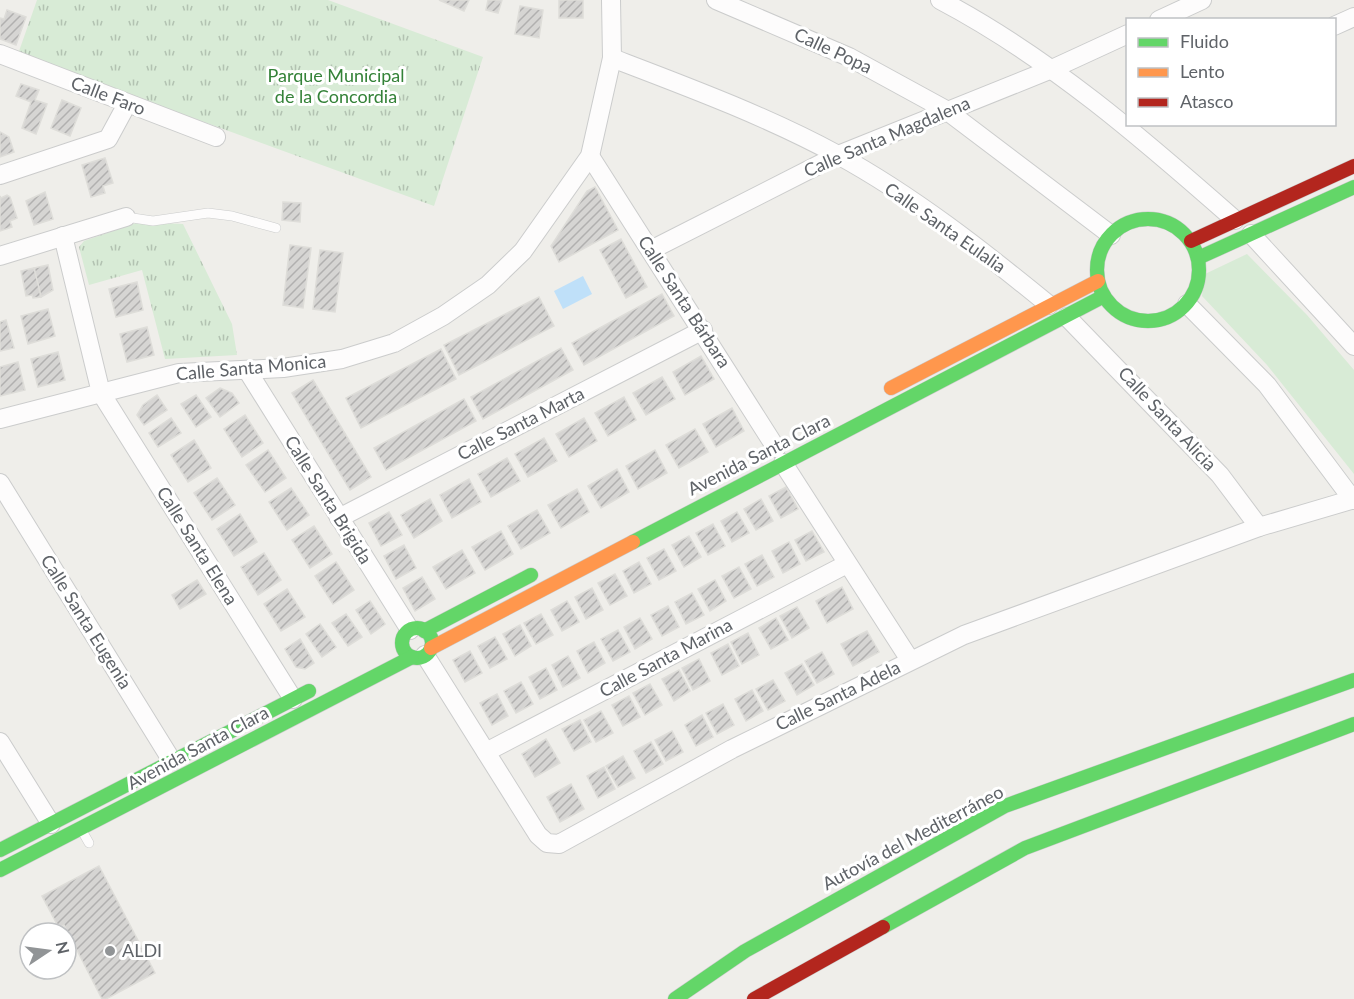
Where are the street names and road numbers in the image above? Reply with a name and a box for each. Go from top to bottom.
street label: Calle Popa [791,23,876,78]
street label: Calle Faro [68,71,149,119]
street label: Calle Santa Magdalena [800,91,973,181]
street label: Calle Santa Eulalia [881,177,1010,277]
street label: Calle Santa Bárbara [634,231,736,372]
street label: Calle Santa Monica [175,349,327,385]
street label: Calle Santa Alicia [1114,362,1221,475]
street label: Calle Santa Marta [453,382,588,465]
street label: Avenida Santa Clara [684,409,834,500]
street label: Calle Santa Brigida [281,431,377,568]
street label: Calle Santa Elena [153,482,243,609]
street label: Calle Santa Eugenia [37,550,137,693]
street label: Calle Santa Marina [595,613,736,701]
street label: Calle Santa Adela [772,655,904,735]
street label: Avenida Santa Clara [123,701,272,794]
street label: Autovía del Mediterráneo [818,780,1007,894]

